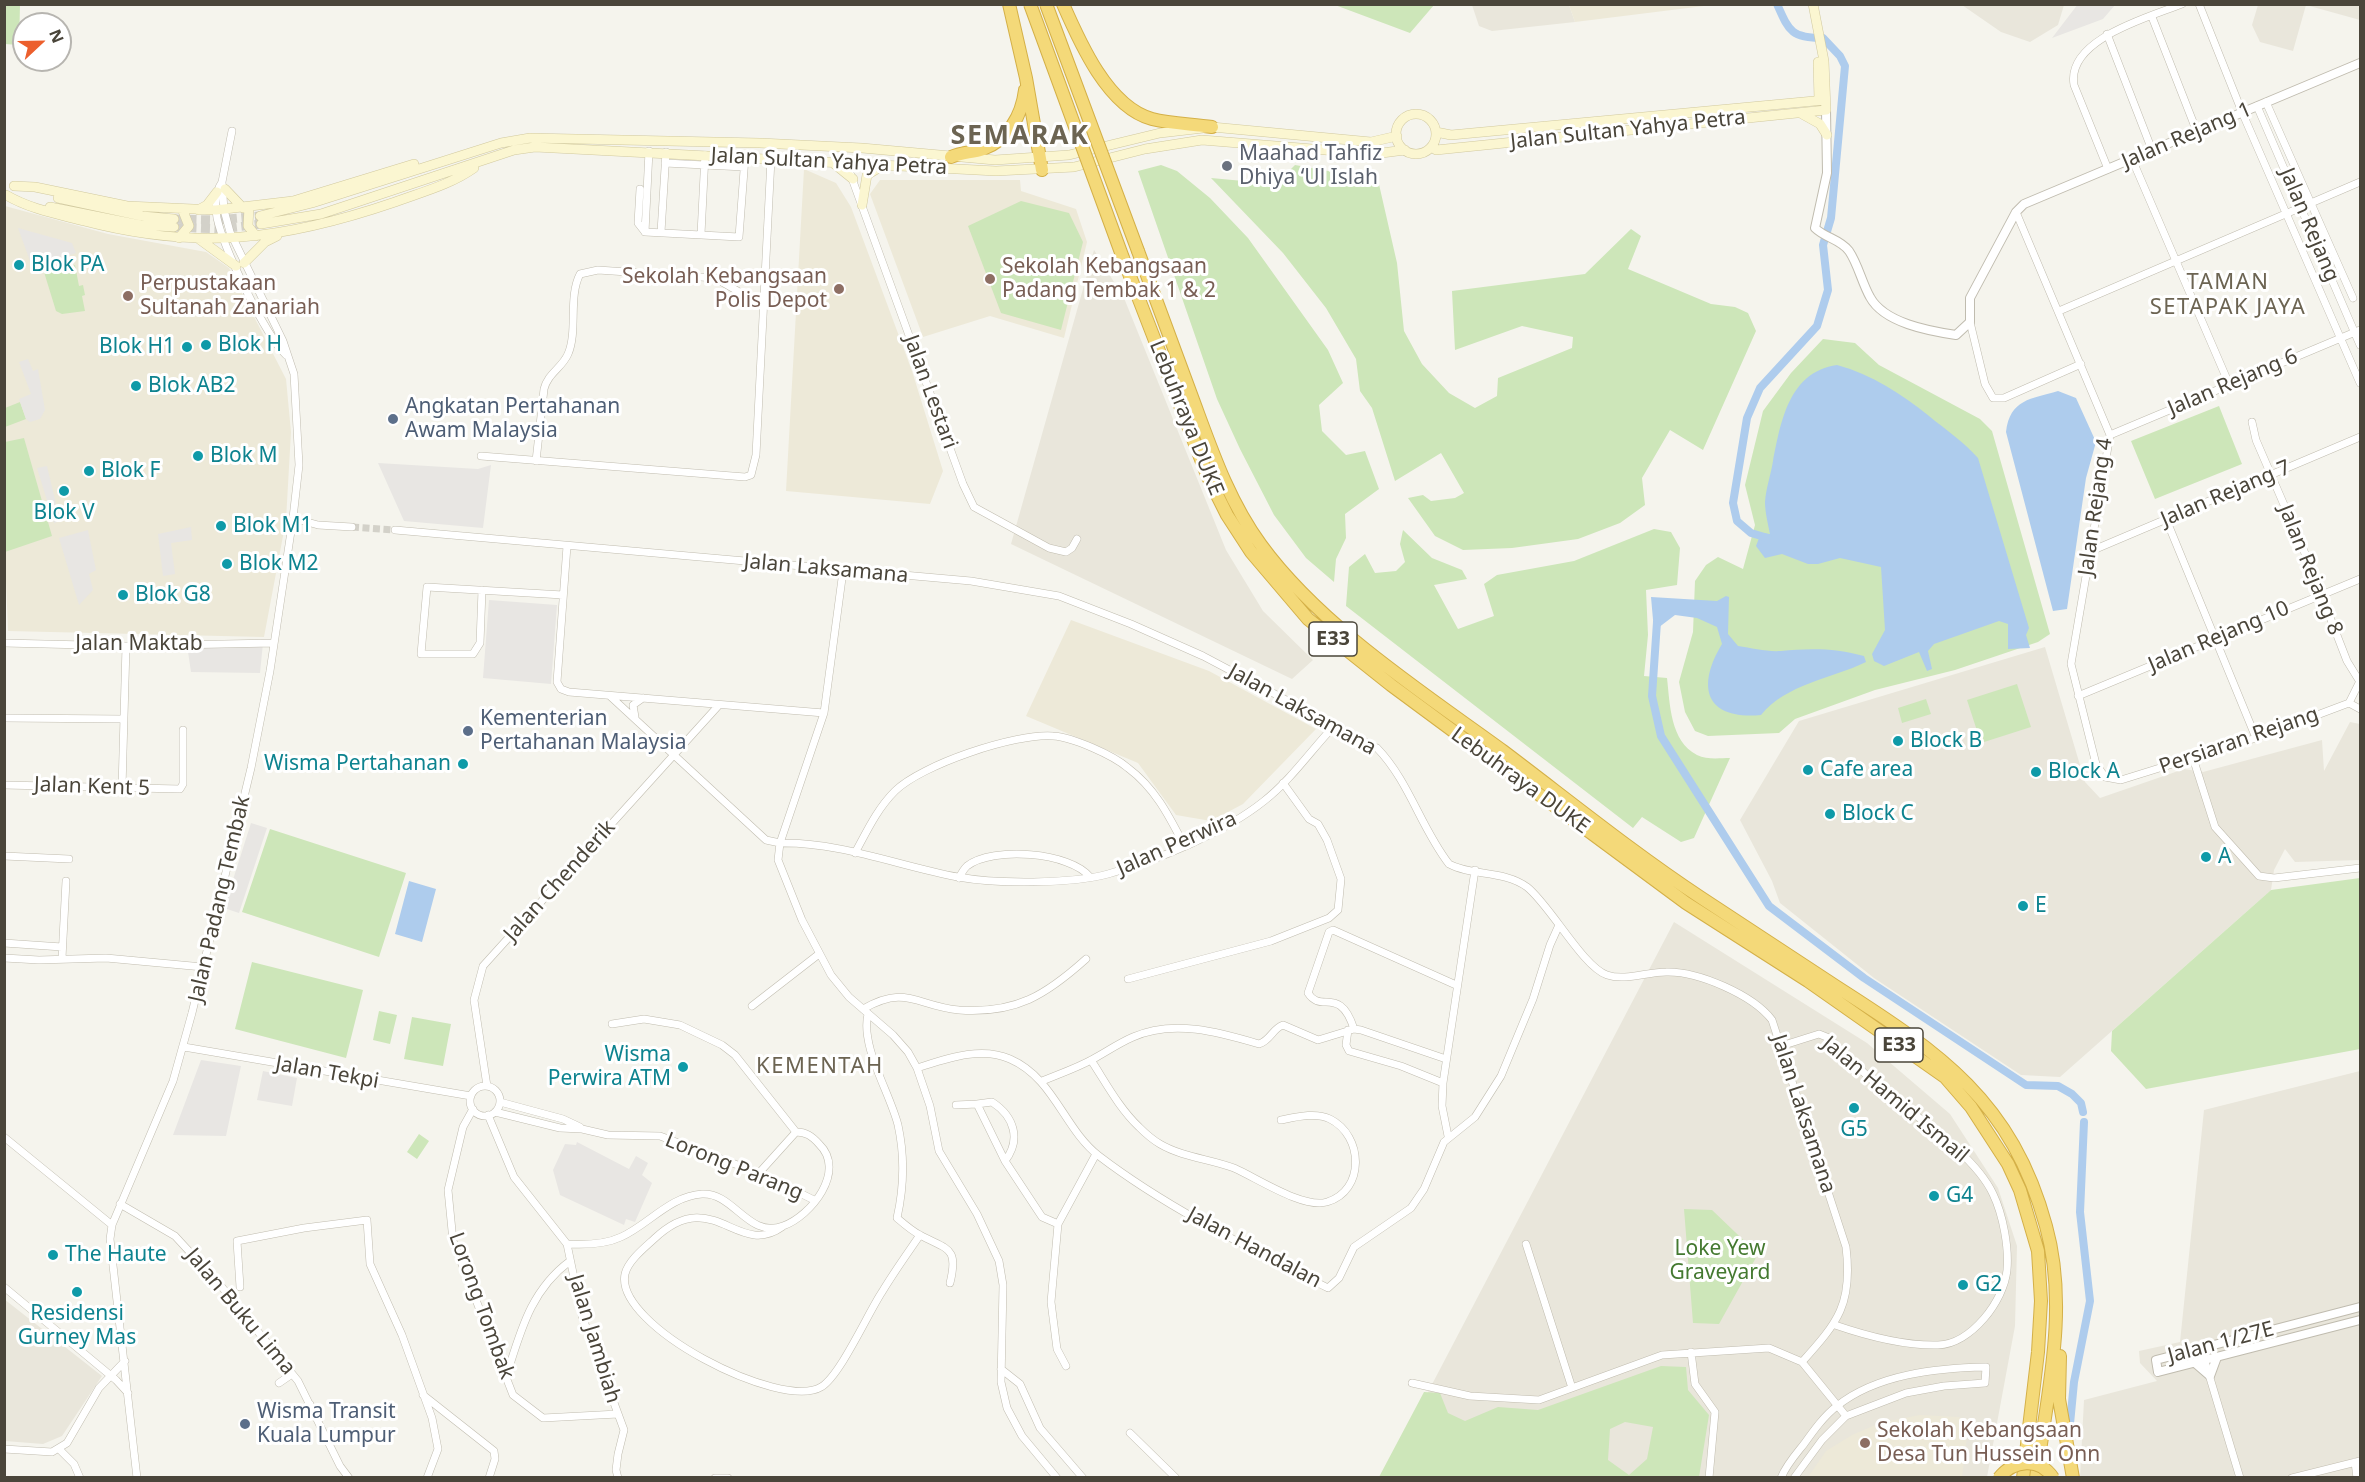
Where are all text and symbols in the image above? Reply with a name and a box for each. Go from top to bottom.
north arrow [12,12,72,72]
text: N [44,26,69,46]
street label: Jalan Rejang 1 [2118,97,2256,175]
street label: Jalan Sultan Yahya Petra [1509,105,1747,155]
district label: SEMARAK [951,120,1089,152]
place label: Maahad Tahfiz Dhiya ‘Ul Islah [1239,141,1382,191]
street label: Jalan Sultan Yahya Petra [710,143,948,181]
marker: Maahad Tahfiz Dhiya ‘Ul Islah [1220,159,1234,173]
street label: Jalan Rejang [2274,164,2344,286]
place label: Blok PA [31,252,105,278]
place label: Sekolah Kebangsaan Padang Tembak 1 & 2 [1002,254,1216,304]
marker: Blok PA [12,258,26,272]
place label: Sekolah Kebangsaan Polis Depot [622,264,827,314]
district label: TAMAN SETAPAK JAYA [2150,270,2306,322]
place label: Perpustakaan Sultanah Zanariah [140,271,320,321]
marker: Sekolah Kebangsaan Padang Tembak 1 & 2 [983,272,997,286]
marker: Sekolah Kebangsaan Polis Depot [832,282,846,296]
marker: Perpustakaan Sultanah Zanariah [121,289,135,303]
place label: Blok H [218,332,282,358]
street label: Jalan Lestari [898,332,962,452]
place label: Blok H1 [99,334,175,360]
street label: Lebuhraya DUKE [1143,337,1229,499]
marker: Blok H [199,338,213,352]
marker: Blok H1 [180,340,194,354]
street label: Jalan Rejang 6 [2164,344,2302,422]
place label: Blok AB2 [148,373,236,399]
marker: Blok AB2 [129,379,143,393]
place label: Angkatan Pertahanan Awam Malaysia [405,394,620,444]
marker: Angkatan Pertahanan Awam Malaysia [386,412,400,426]
street label: Jalan Rejang 4 [2074,437,2118,577]
place label: Blok M [210,443,277,469]
marker: Blok M [191,449,205,463]
street label: Jalan Rejang 7 [2157,455,2295,533]
place label: Blok F [101,458,160,484]
marker: Blok F [82,464,96,478]
marker: Blok V [57,484,71,498]
place label: Blok V [33,500,95,526]
street label: Jalan Rejang 8 [2272,501,2348,639]
place label: Blok M1 [233,513,313,539]
marker: Blok M1 [214,519,228,533]
street label: Jalan Laksamana [743,549,909,589]
place label: Blok M2 [239,551,319,577]
marker: Blok M2 [220,557,234,571]
place label: Blok G8 [135,582,211,608]
marker: Blok G8 [116,588,130,602]
street label: Jalan Rejang 10 [2145,596,2293,678]
road number: E33 [1309,622,1357,656]
street label: Jalan Maktab [75,631,203,657]
street label: Jalan Laksamana [1224,659,1380,761]
street label: Persiaran Rejang [2156,702,2322,780]
place label: Kementerian Pertahanan Malaysia [480,706,687,756]
street label: Lebuhraya DUKE [1446,722,1594,840]
marker: Kementerian Pertahanan Malaysia [461,724,475,738]
place label: Block B [1910,728,1982,754]
marker: Block B [1891,734,1905,748]
place label: Wisma Pertahanan [264,751,451,777]
marker: Wisma Pertahanan [456,757,470,771]
place label: Cafe area [1820,757,1913,783]
place label: Block A [2048,759,2120,785]
marker: Cafe area [1801,763,1815,777]
marker: Block A [2029,765,2043,779]
street label: Jalan Kent 5 [34,772,150,802]
street label: Jalan Padang Tembak [184,793,256,1005]
place label: Block C [1842,801,1914,827]
street label: Jalan Perwira [1113,806,1241,882]
marker: Block C [1823,807,1837,821]
street label: Jalan Chenderik [499,815,621,947]
place label: A [2218,844,2231,870]
marker: A [2199,850,2213,864]
place label: E [2035,893,2047,919]
marker: E [2016,899,2030,913]
road number: E33 [1875,1028,1923,1062]
street label: Jalan Hamid Ismail [1817,1031,1973,1169]
street label: Jalan Laksamana [1765,1032,1841,1196]
place label: Wisma Perwira ATM [548,1042,671,1092]
street label: Jalan Tekpi [273,1051,381,1095]
district label: KEMENTAH [756,1054,884,1080]
marker: Wisma Perwira ATM [676,1060,690,1074]
marker: G5 [1847,1101,1861,1115]
place label: G5 [1840,1117,1868,1143]
street label: Lorong Parang [661,1128,807,1206]
place label: G4 [1946,1183,1973,1209]
marker: G4 [1927,1189,1941,1203]
street label: Jalan Handalan [1183,1202,1325,1294]
street label: Lorong Tombak [443,1229,519,1383]
park label: Loke Yew Graveyard [1669,1236,1771,1286]
place label: The Haute [65,1242,167,1268]
street label: Jalan Buku Lima [180,1244,300,1380]
marker: The Haute [46,1248,60,1262]
street label: Jalan Jambiah [562,1272,626,1406]
place label: G2 [1975,1272,2002,1298]
marker: G2 [1956,1278,1970,1292]
marker: Residensi Gurney Mas [70,1285,84,1299]
place label: Residensi Gurney Mas [18,1301,136,1351]
street label: Jalan 1/27E [2165,1317,2277,1369]
place label: Wisma Transit Kuala Lumpur [257,1399,396,1449]
marker: Wisma Transit Kuala Lumpur [238,1417,252,1431]
place label: Sekolah Kebangsaan Desa Tun Hussein Onn [1877,1418,2100,1468]
marker: Sekolah Kebangsaan Desa Tun Hussein Onn [1858,1436,1872,1450]

